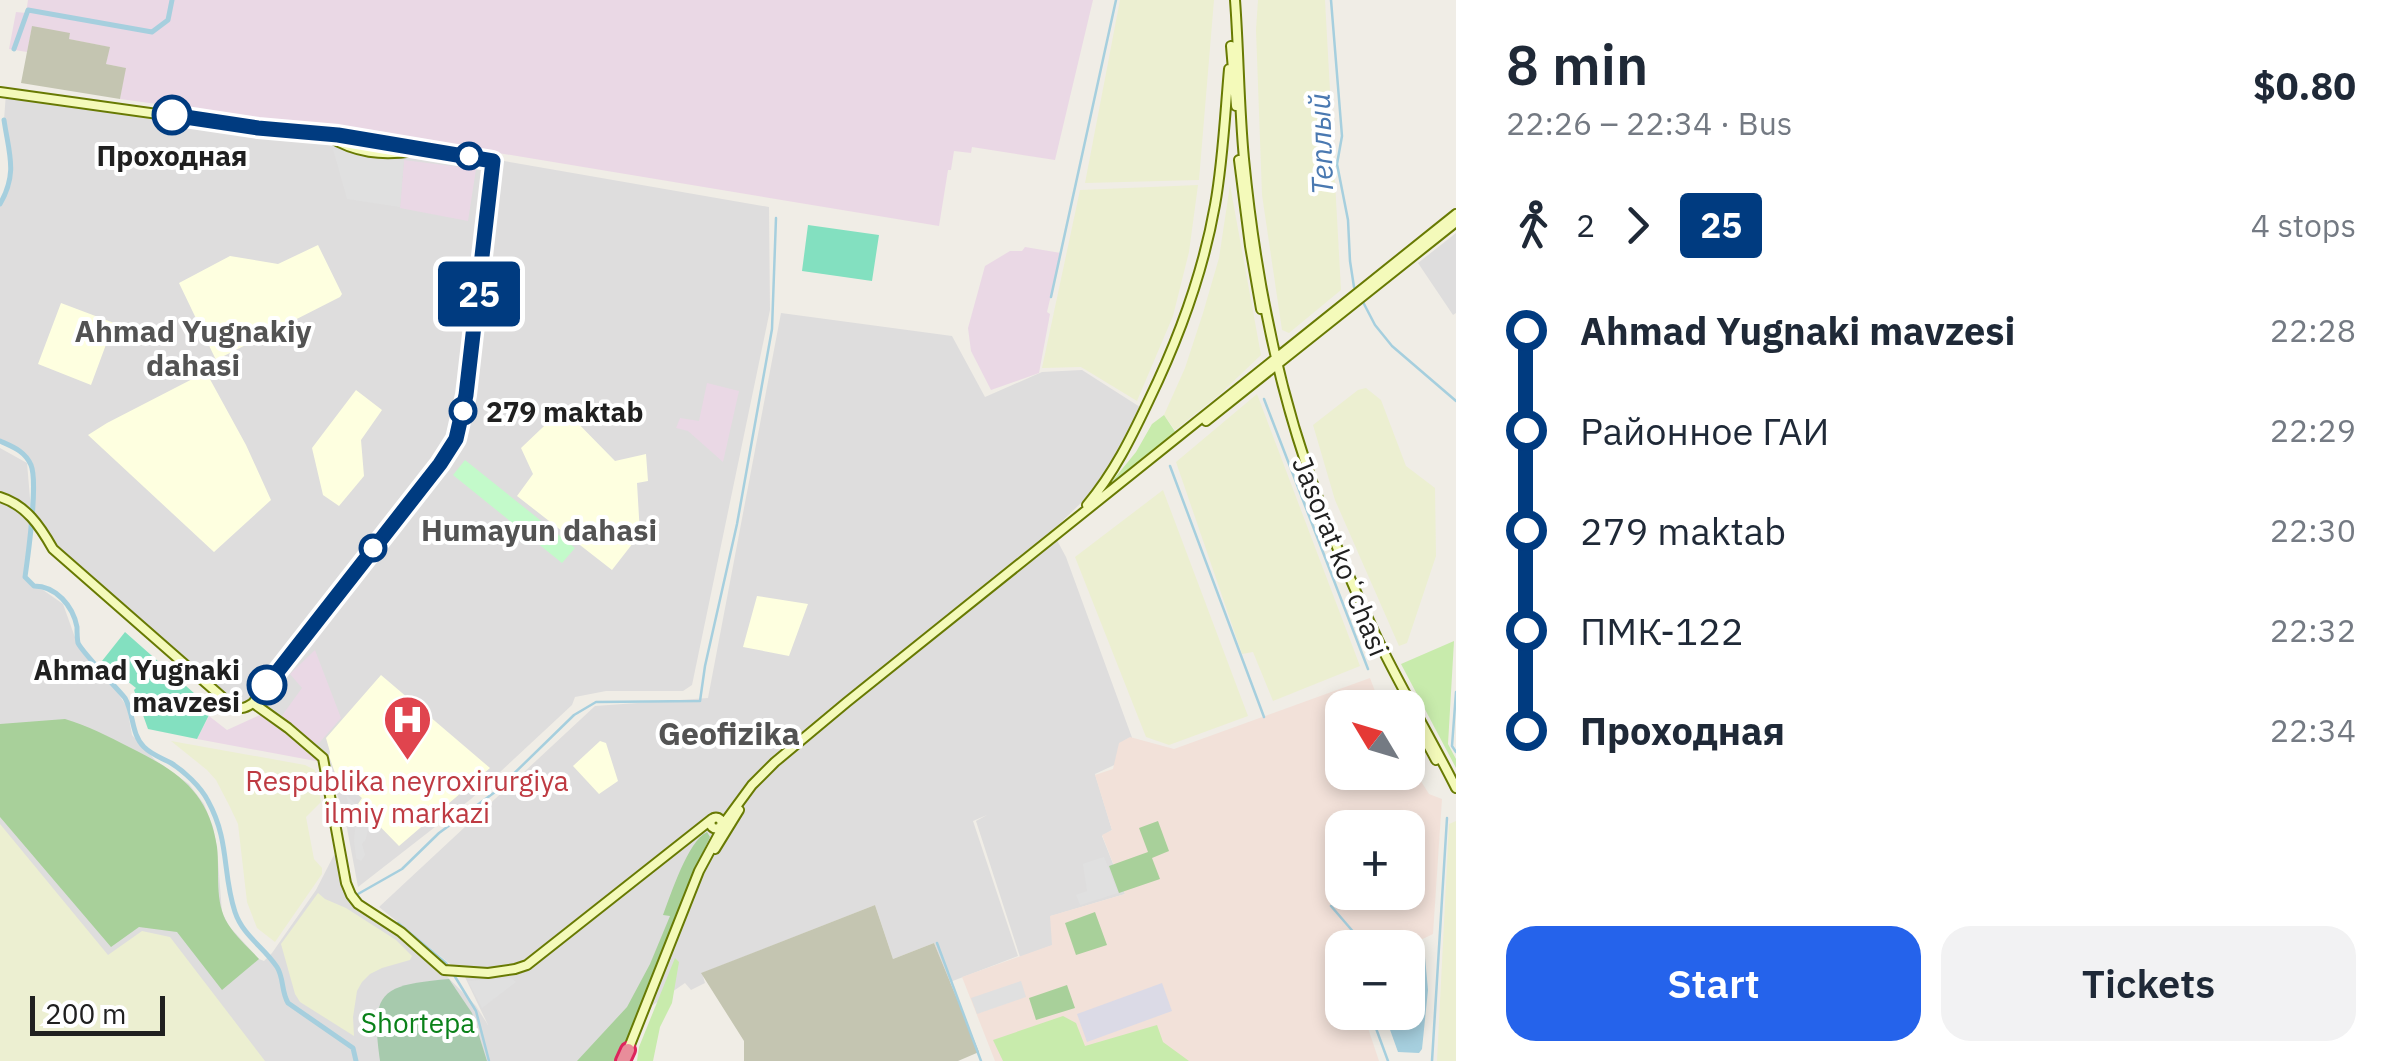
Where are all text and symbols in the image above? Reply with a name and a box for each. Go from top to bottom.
text: 8 min [1506,29,1648,100]
text: $0.80 [2253,61,2356,110]
water label: Теплый [1299,92,1341,196]
marker: Проходная [153,96,191,134]
text: 22:26 – 22:34 · Bus [1506,102,1792,144]
place label: Проходная [97,137,247,174]
unlabelled marker [456,143,482,169]
icon: walk [1506,198,1561,253]
icon: forward [1610,198,1665,253]
text: 25 [1700,202,1742,248]
text: 2 [1576,204,1595,246]
text: 4 stops [2251,204,2356,246]
line badge: 25 [434,262,524,326]
text: 25 [458,271,500,317]
text: Ahmad Yugnaki mavzesi [1580,306,2015,355]
text: 22:28 [2270,309,2356,351]
district label: Ahmad Yugnakiy dahasi [74,311,312,384]
place label: 279 maktab [486,393,644,430]
marker: 279 maktab [450,398,476,424]
text: Районное ГАИ [1580,406,1829,455]
text: 22:29 [2270,409,2356,451]
street label: Jasorat koʻchasi [1284,451,1398,661]
text: 279 maktab [1580,506,1786,555]
text: 22:30 [2270,509,2356,551]
district label: Humayun dahasi [421,510,657,549]
unlabelled marker [360,535,386,561]
text: ПМК-122 [1580,606,1744,655]
text: 22:32 [2270,609,2356,651]
place label: Ahmad Yugnaki mavzesi [34,651,240,720]
marker: Ahmad Yugnaki mavzesi [248,666,286,704]
north arrow [1325,690,1425,790]
map controls [1325,690,1425,1030]
hospital icon: Respublika neyroxirurgiya ilmiy markazi [381,694,433,762]
text: Проходная [1580,706,1785,755]
text: 22:34 [2270,709,2356,751]
district label: Geofizika [658,712,800,754]
place label: Respublika neyroxirurgiya ilmiy markazi [245,762,569,831]
button: + [1325,810,1425,910]
button: Start [1506,926,1921,1041]
button: Tickets [1941,926,2356,1041]
button: − [1325,930,1425,1030]
scale bar [30,991,165,1036]
text: 200 m [45,995,126,1032]
park label: Shortepa [361,1004,475,1041]

